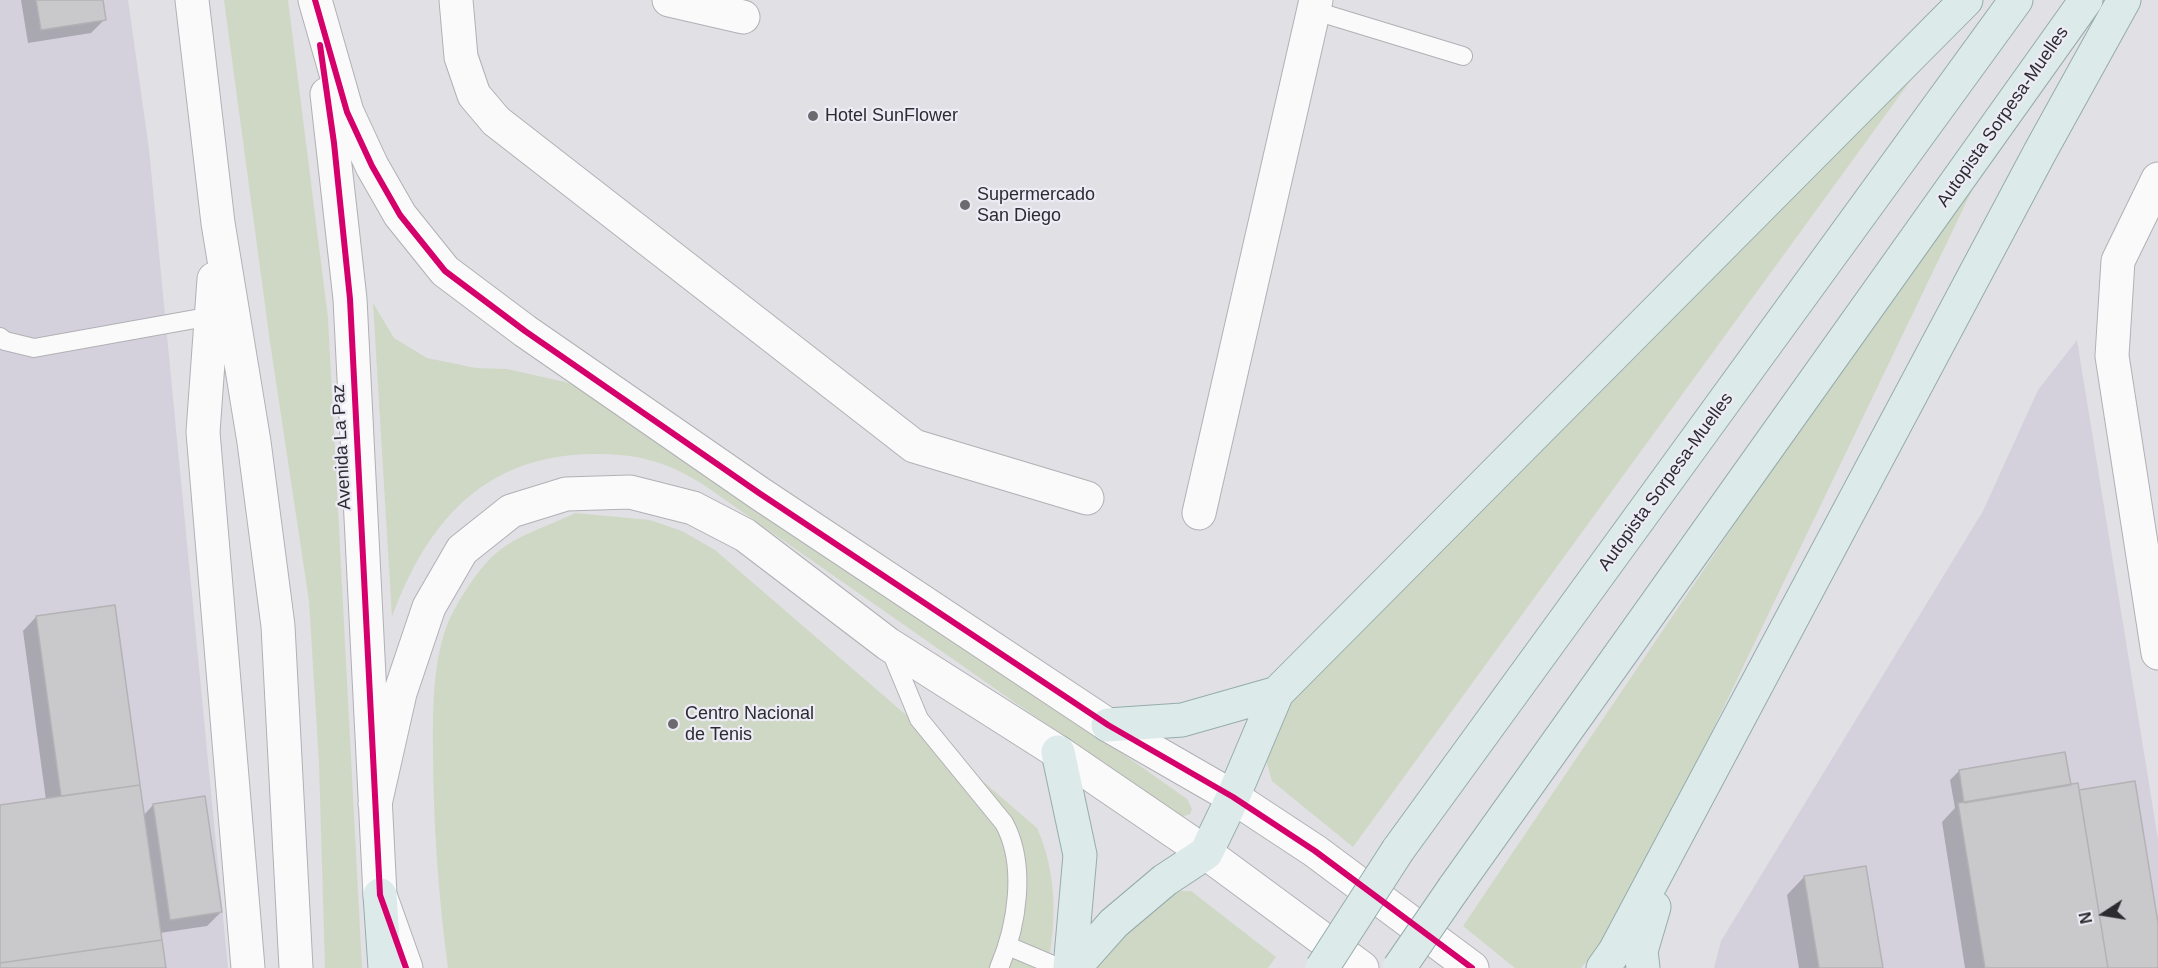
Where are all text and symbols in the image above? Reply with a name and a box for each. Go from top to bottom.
street label: Autopista Sorpesa-Muelles [1932,23,2074,211]
place label: Hotel SunFlower [825,105,958,127]
marker: Hotel SunFlower [806,109,820,123]
place label: Supermercado San Diego [977,184,1095,226]
marker: Supermercado San Diego [958,198,972,212]
street label: Avenida La Paz [328,384,356,510]
street label: Autopista Sorpesa-Muelles [1594,389,1738,575]
place label: Centro Nacional de Tenis [685,703,814,746]
marker: Centro Nacional de Tenis [666,717,680,731]
north arrow [2074,884,2134,944]
text: N [2076,910,2095,925]

